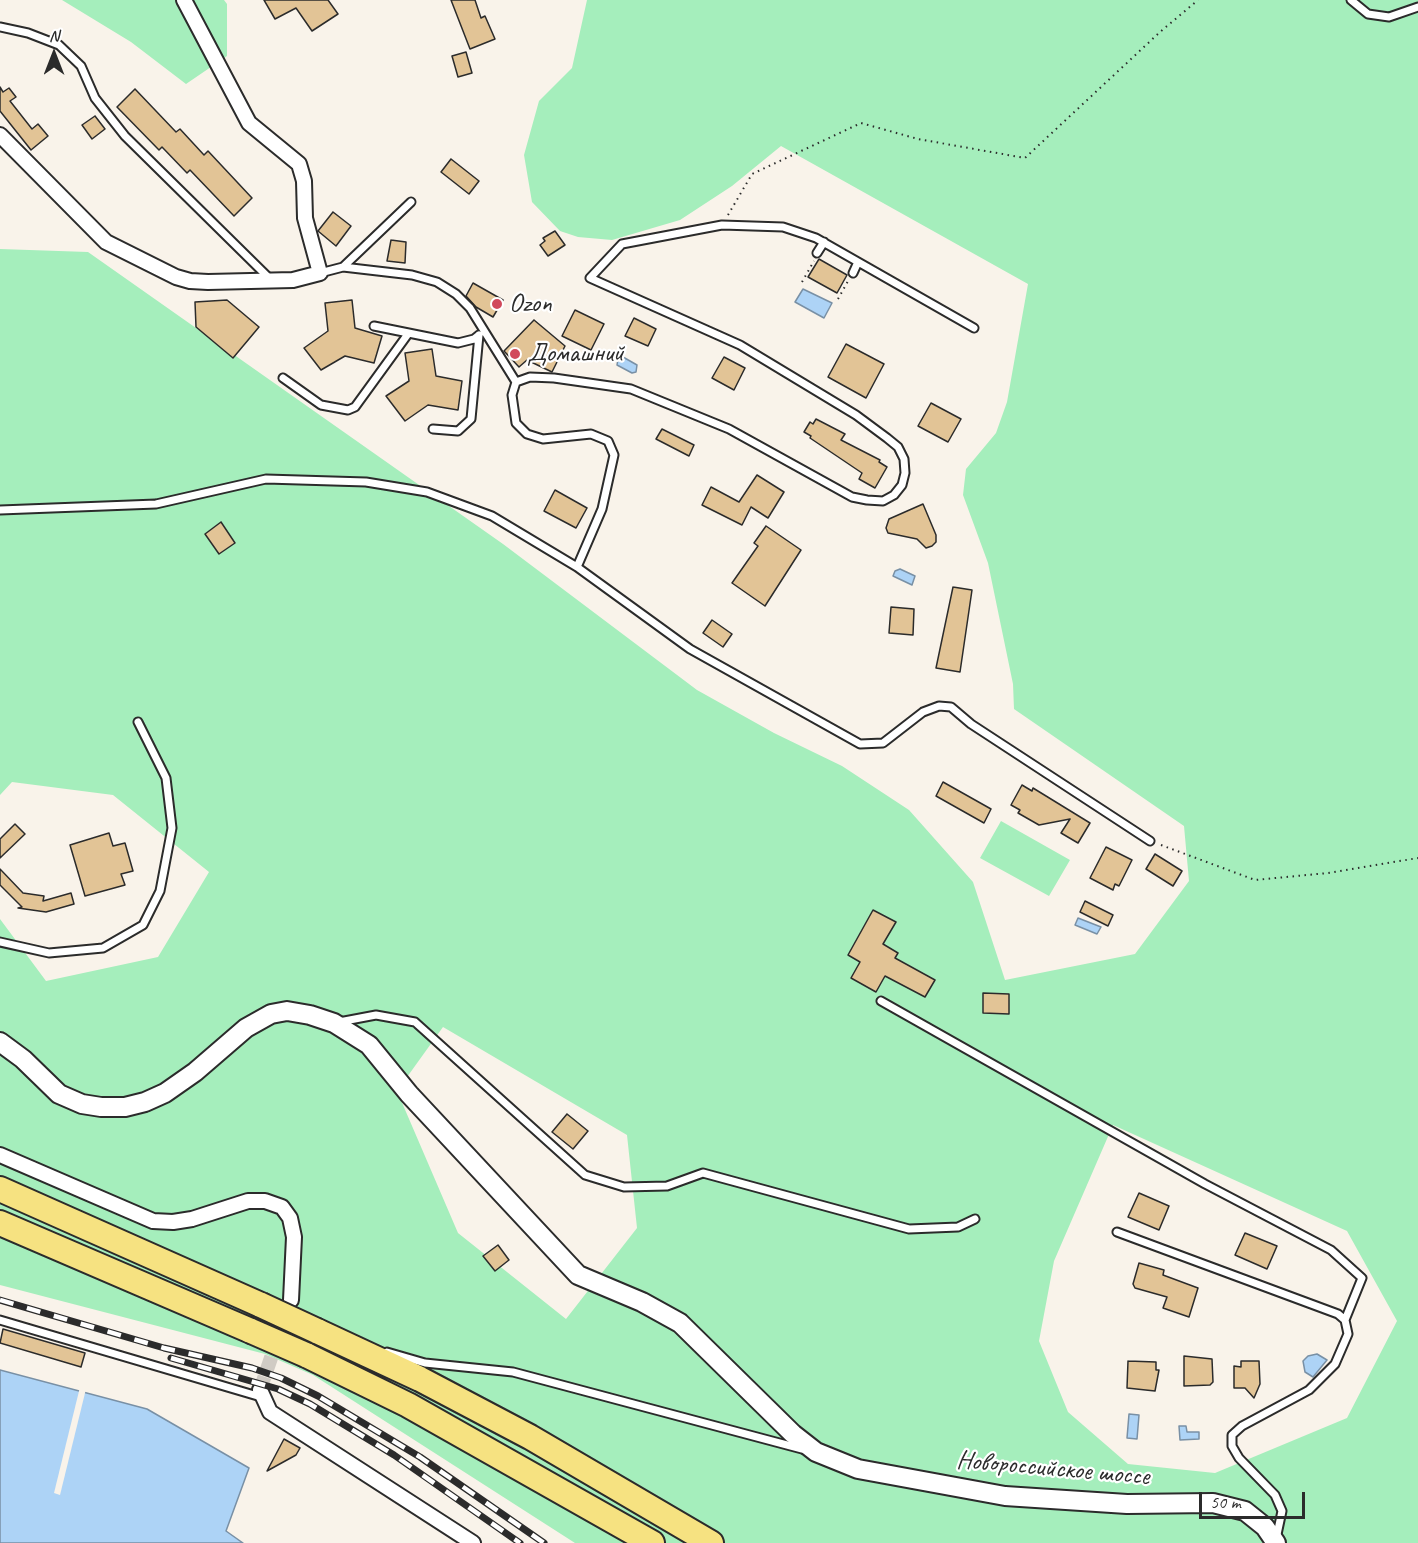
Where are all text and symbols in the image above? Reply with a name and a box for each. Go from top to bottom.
north arrow [24,24,84,84]
text: N [49,26,59,46]
place label: Ozon [509,288,552,320]
marker: Ozon [490,297,504,311]
place label: Домашний [527,338,624,370]
marker: Домашний [508,347,522,361]
street label: Новороссийское шоссе [955,1445,1151,1493]
scale bar [1202,1480,1308,1518]
text: 50 m [1210,1491,1241,1513]

